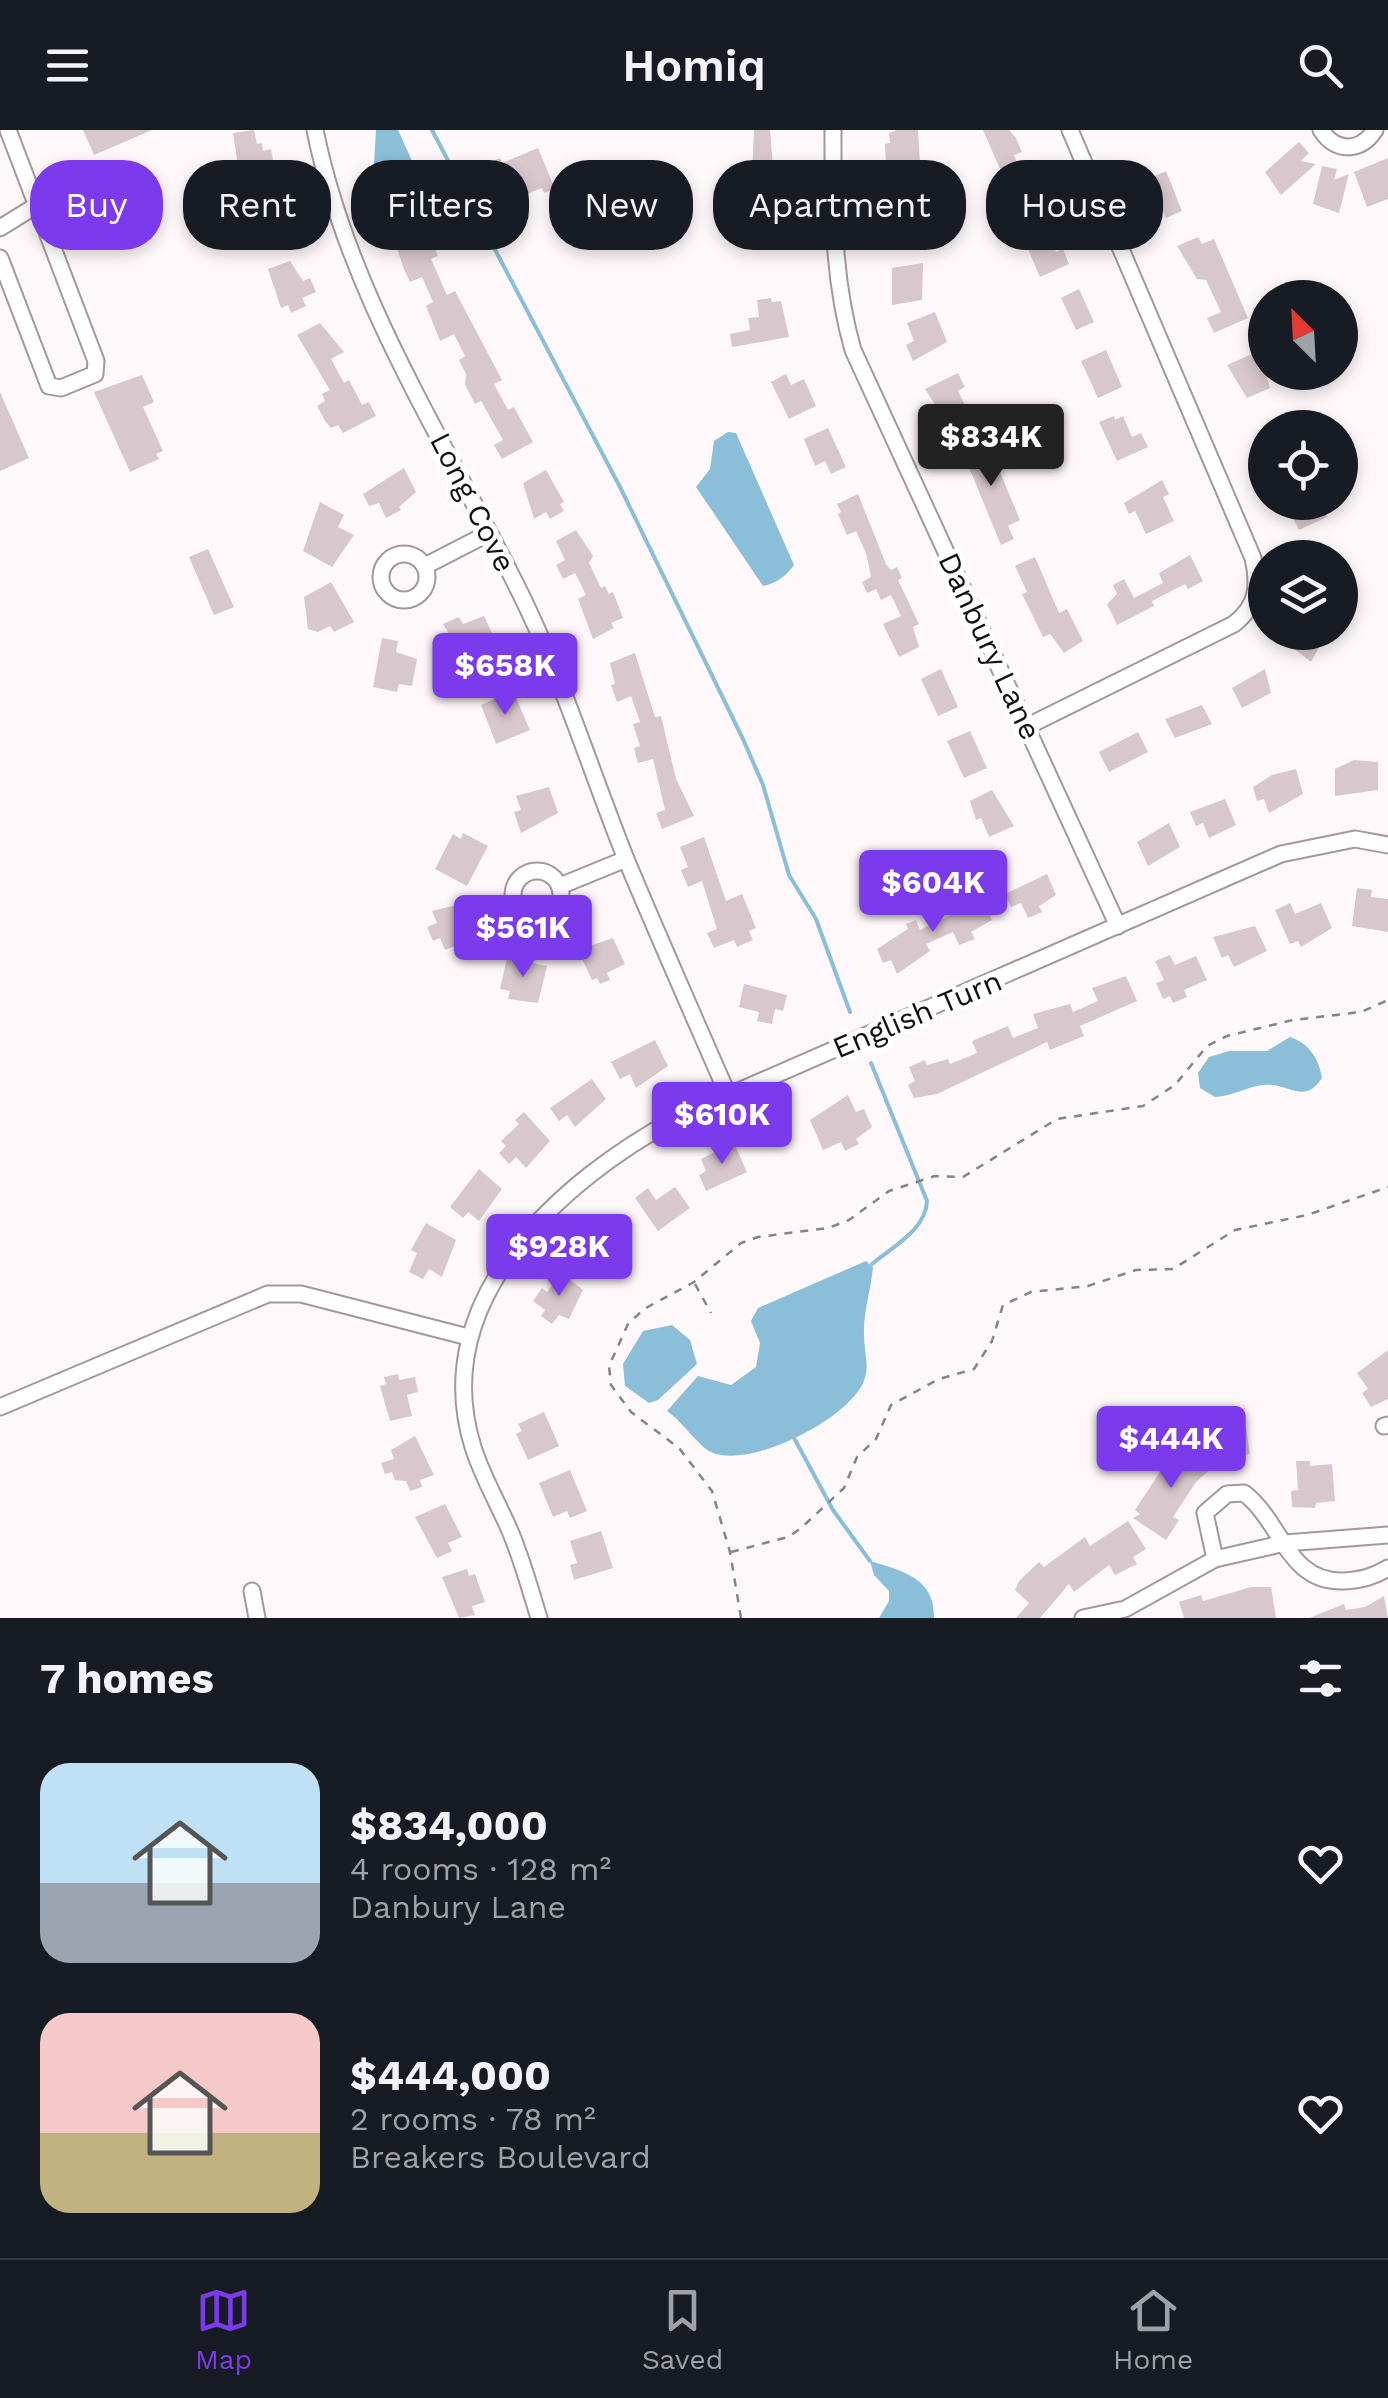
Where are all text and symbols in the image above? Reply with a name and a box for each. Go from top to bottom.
icon: menu [40,38,95,93]
icon: search [1293,38,1348,93]
text: Homiq [622,39,766,92]
chip: Buy [30,160,163,250]
chip: Rent [183,160,331,250]
chip: Filters [351,160,529,250]
chip: New [549,160,693,250]
chip: Apartment [713,160,966,250]
chip: House [986,160,1163,250]
north arrow [1248,280,1358,390]
map controls [1248,280,1358,650]
pin: $834K [921,404,1061,489]
button: locate [1248,410,1358,520]
text: $834K [940,417,1042,455]
street label: Long Cove [423,426,523,578]
button: layers [1248,540,1358,650]
street label: Danbury Lane [931,547,1049,745]
pin: $658K [435,633,575,718]
text: $658K [454,646,556,684]
pin: $604K [863,850,1003,935]
text: $604K [881,863,985,901]
pin: $561K [453,895,593,980]
text: $561K [476,908,570,946]
street label: English Turn [827,963,1007,1065]
pin: $610K [652,1082,792,1167]
text: $610K [674,1095,770,1133]
pin: $928K [489,1214,629,1299]
text: $928K [508,1227,610,1265]
pin: $444K [1101,1406,1241,1491]
text: $444K [1119,1419,1223,1457]
icon: filters [1293,1651,1348,1706]
text: 7 homes [40,1654,214,1703]
text: $834,000 [350,1801,548,1850]
icon: home [120,1803,240,1923]
icon: heart [1293,1836,1348,1891]
text: 4 rooms · 128 m² [350,1850,611,1888]
text: Danbury Lane [350,1888,566,1926]
text: $444,000 [350,2051,551,2100]
icon: home [120,2053,240,2173]
icon: heart [1293,2086,1348,2141]
text: 2 rooms · 78 m² [350,2100,596,2138]
text: Breakers Boulevard [350,2138,651,2176]
tab: Map [195,2283,252,2376]
tab: Saved [642,2283,723,2376]
tab: Home [1113,2283,1193,2376]

